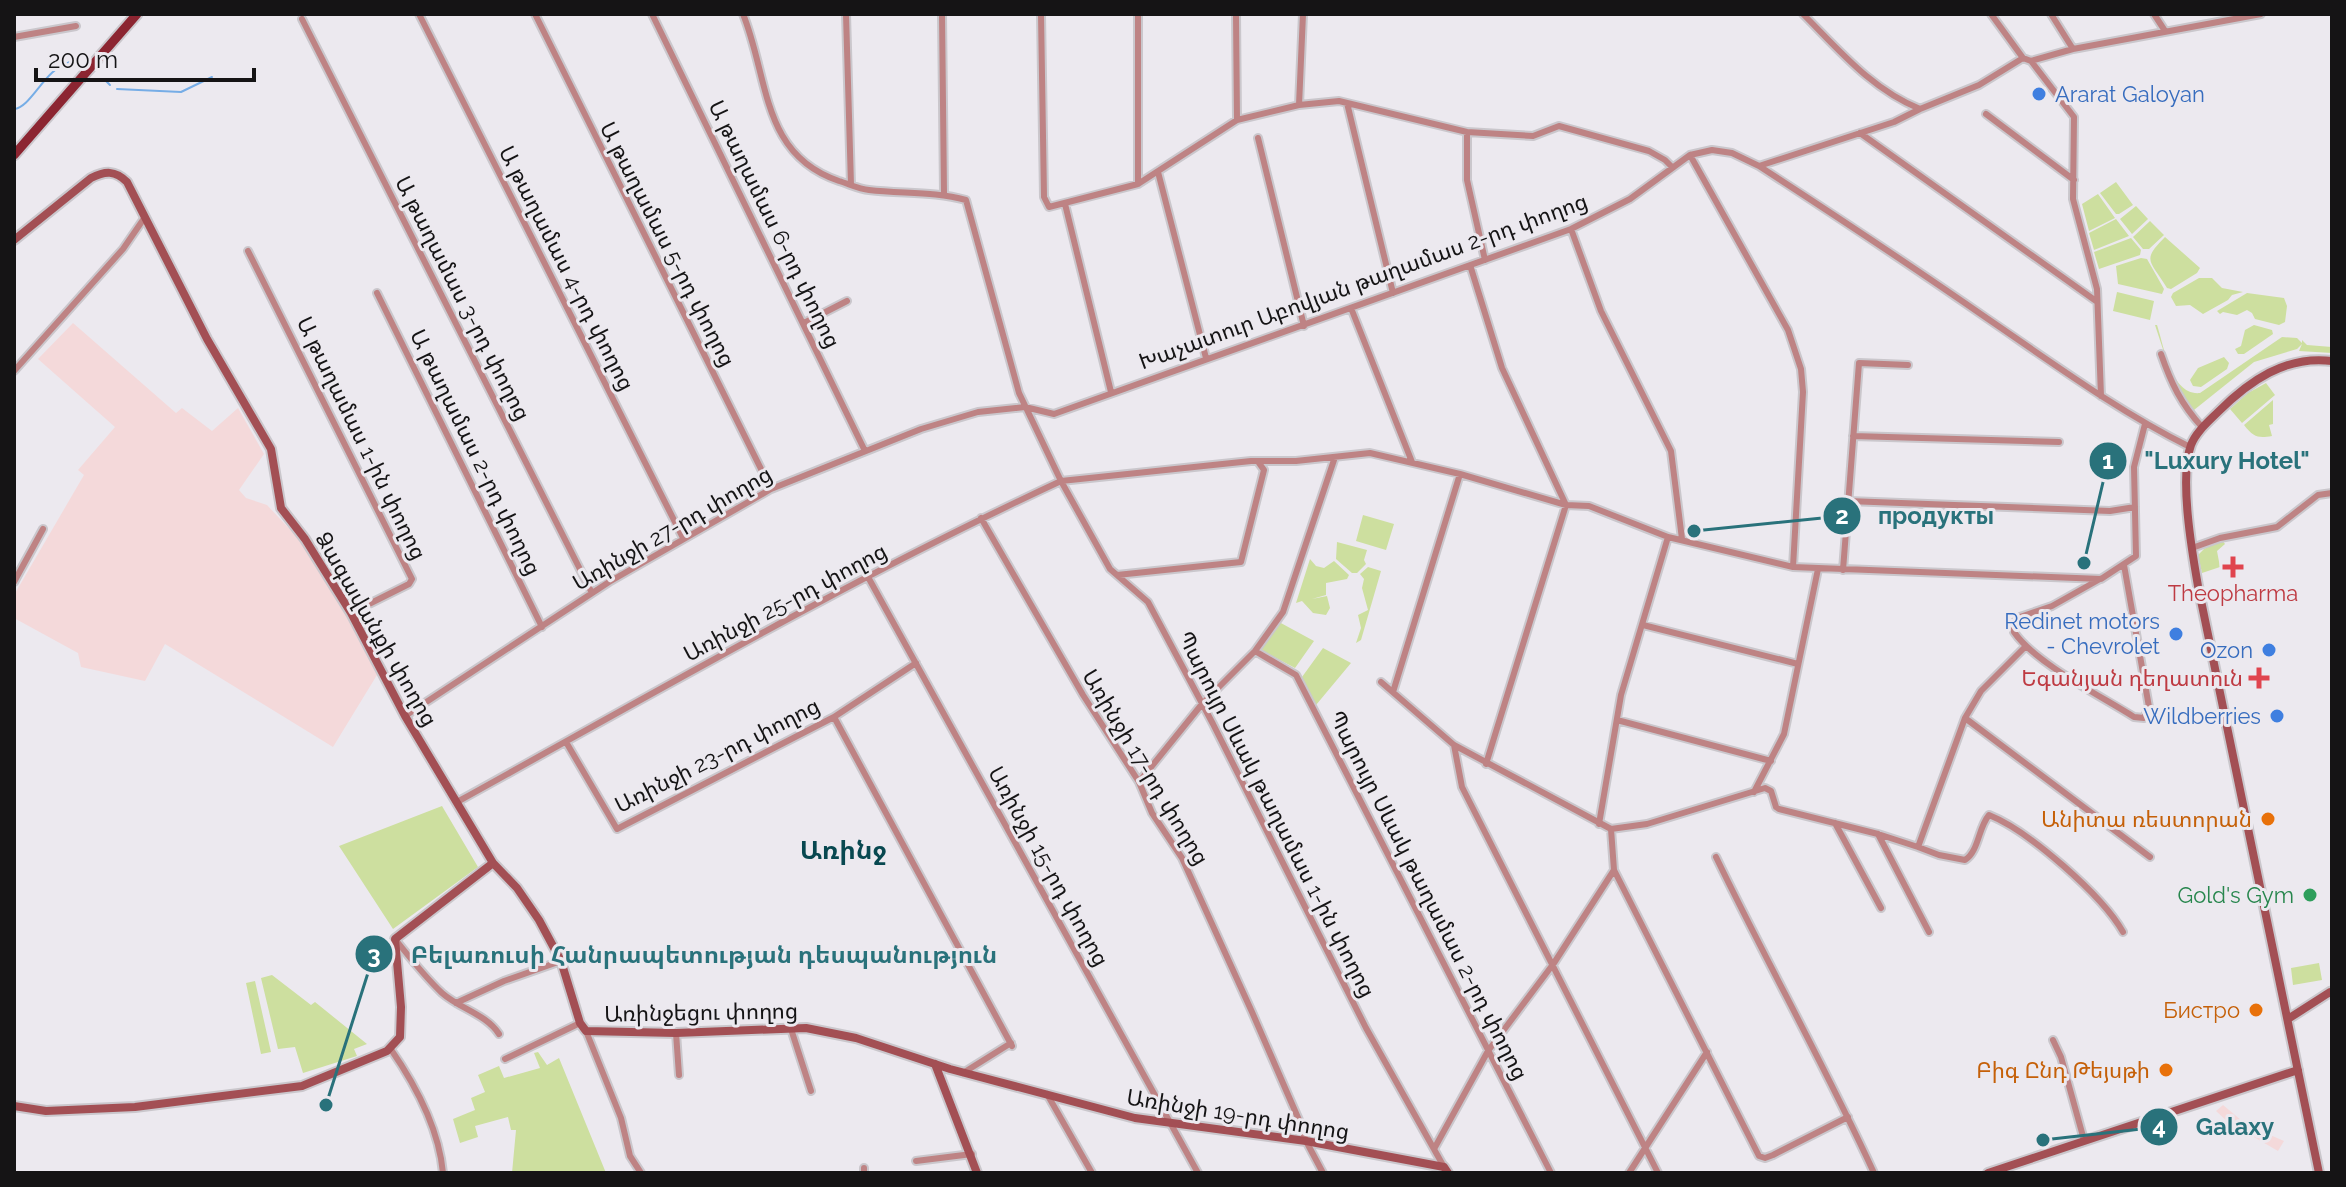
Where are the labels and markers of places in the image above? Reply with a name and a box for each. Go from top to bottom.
place label: Ararat Galoyan [2055,81,2205,107]
marker: Ararat Galoyan [2030,85,2048,103]
callout: "Luxury Hotel" [2088,437,2326,485]
callout: продукты [1822,492,2010,540]
marker: Theopharma [2224,558,2242,576]
place label: Theopharma [2168,580,2298,606]
place label: Redinet motors - Chevrolet [2004,608,2161,659]
marker: Redinet motors - Chevrolet [2167,625,2185,643]
place label: Ozon [2200,637,2253,663]
marker: Ozon [2260,641,2278,659]
place label: Եգանյան դեղատուն [2021,665,2243,691]
marker: Եգանյան դեղատուն [2250,669,2268,687]
place label: Wildberries [2143,703,2261,729]
marker: Wildberries [2268,707,2286,725]
place label: Անիտա ռեստորան [2041,806,2252,832]
marker: Անիտա ռեստորան [2259,810,2277,828]
place label: Gold's Gym [2177,882,2294,908]
marker: Gold's Gym [2301,886,2319,904]
callout: Բելառուսի Հանրապետության դեսպանություն [354,930,1013,978]
place label: Бистро [2163,997,2240,1023]
marker: Бистро [2247,1001,2265,1019]
place label: Բիգ Ընդ Թեյսթի [1976,1057,2150,1083]
marker: Բիգ Ընդ Թեյսթի [2157,1061,2175,1079]
callout: Galaxy [2139,1103,2290,1151]

